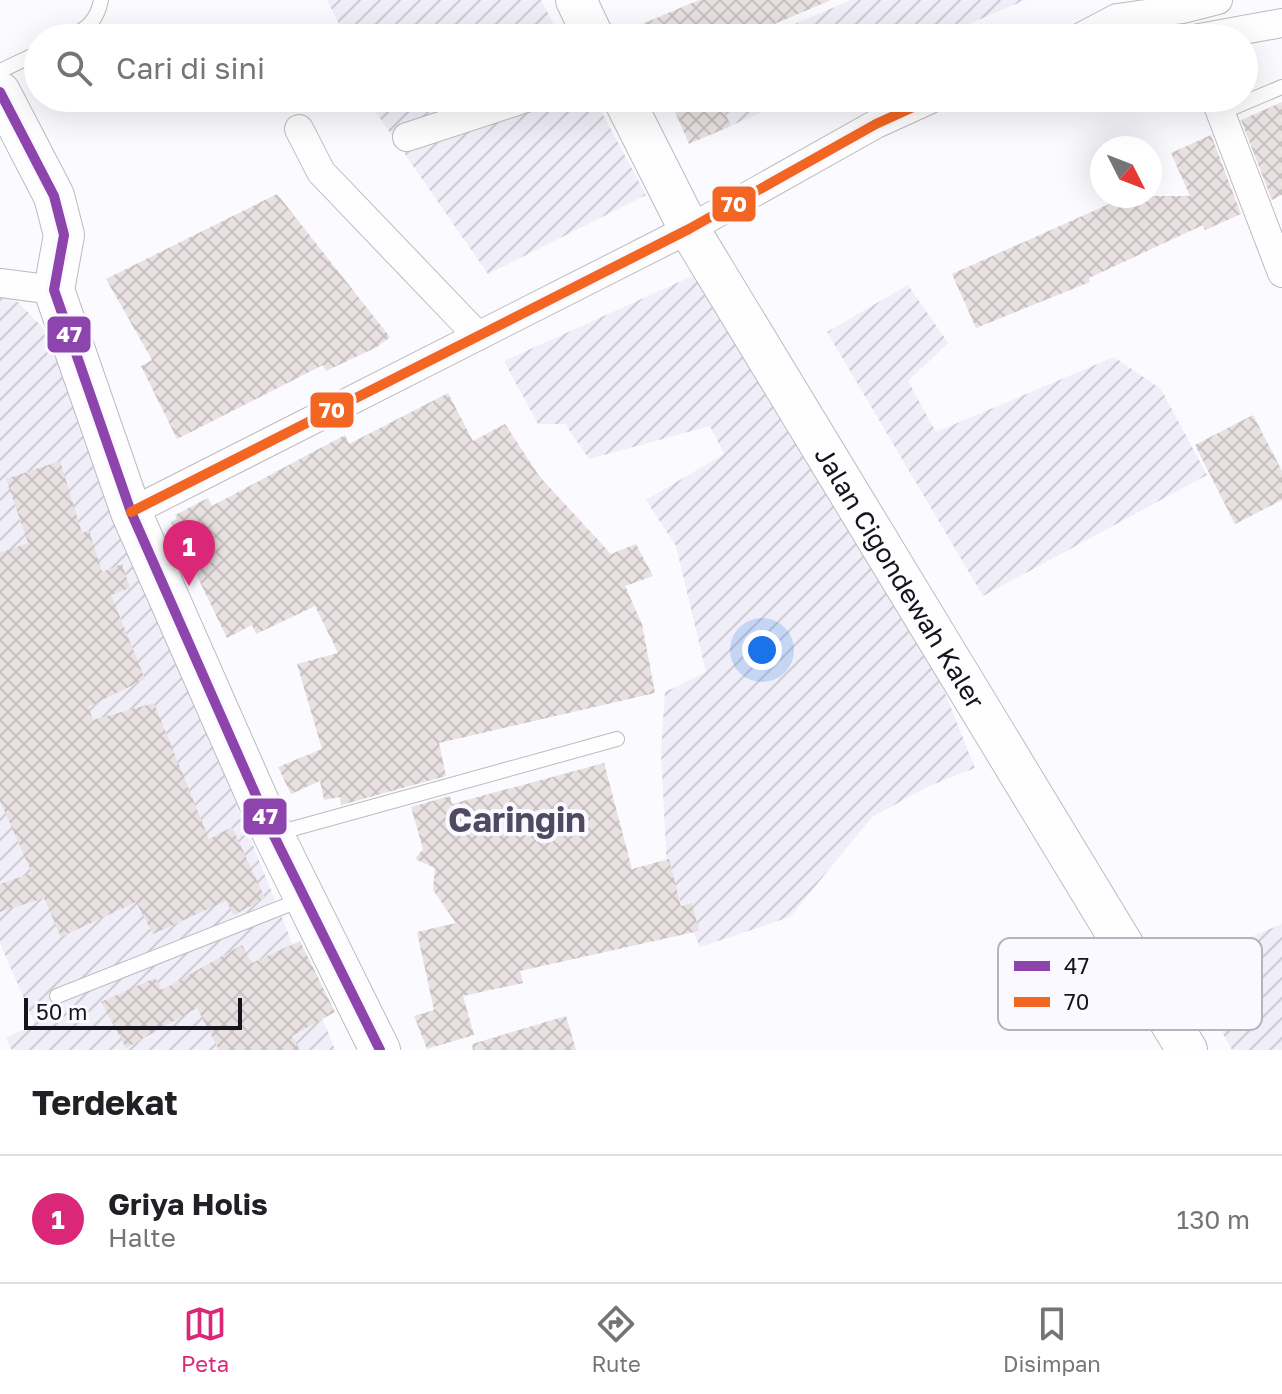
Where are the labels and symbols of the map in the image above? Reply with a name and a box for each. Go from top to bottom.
north arrow [1090,136,1162,208]
line badge: 70 [711,185,757,223]
text: 70 [721,190,747,217]
line badge: 47 [46,315,92,354]
text: 47 [56,320,82,347]
line badge: 70 [309,391,355,429]
text: 70 [319,396,345,423]
street label: Jalan Cigondewah Kaler [809,440,992,714]
pin: 1 [163,520,215,586]
your location [742,630,782,670]
line badge: 47 [242,797,288,836]
district label: Caringin [448,799,586,839]
text: 47 [252,802,278,829]
legend [998,938,1262,1030]
text: 47 [1064,952,1089,979]
text: 70 [1064,988,1089,1015]
scale bar [24,994,242,1030]

